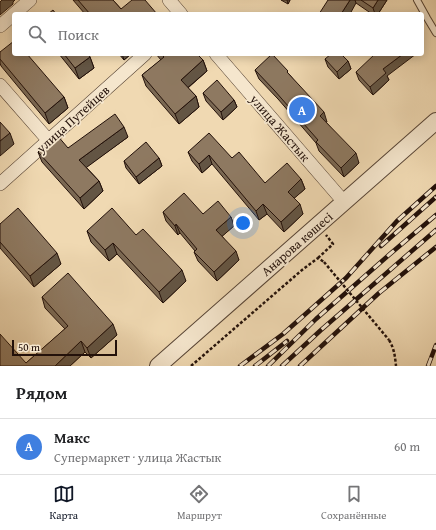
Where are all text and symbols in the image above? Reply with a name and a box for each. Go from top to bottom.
search box [12,12,424,56]
icon: search [26,23,48,45]
text: Поиск [58,24,99,45]
street label: улица Путейцев [31,81,114,158]
street label: улица Жастык [245,89,315,166]
pin: A [289,95,315,125]
street label: Анарова көшесі [257,207,337,281]
your location [233,213,253,233]
scale bar [12,338,117,357]
text: 50 m [18,339,40,355]
text: Рядом [16,380,67,405]
text: Макс [54,427,90,448]
text: A [25,437,33,456]
text: 60 m [394,437,420,456]
text: Супермаркет · улица Жастык [54,448,221,467]
tab: Карта [49,483,78,523]
tab: Маршрут [177,483,222,523]
tab: Сохранённые [321,483,386,523]

